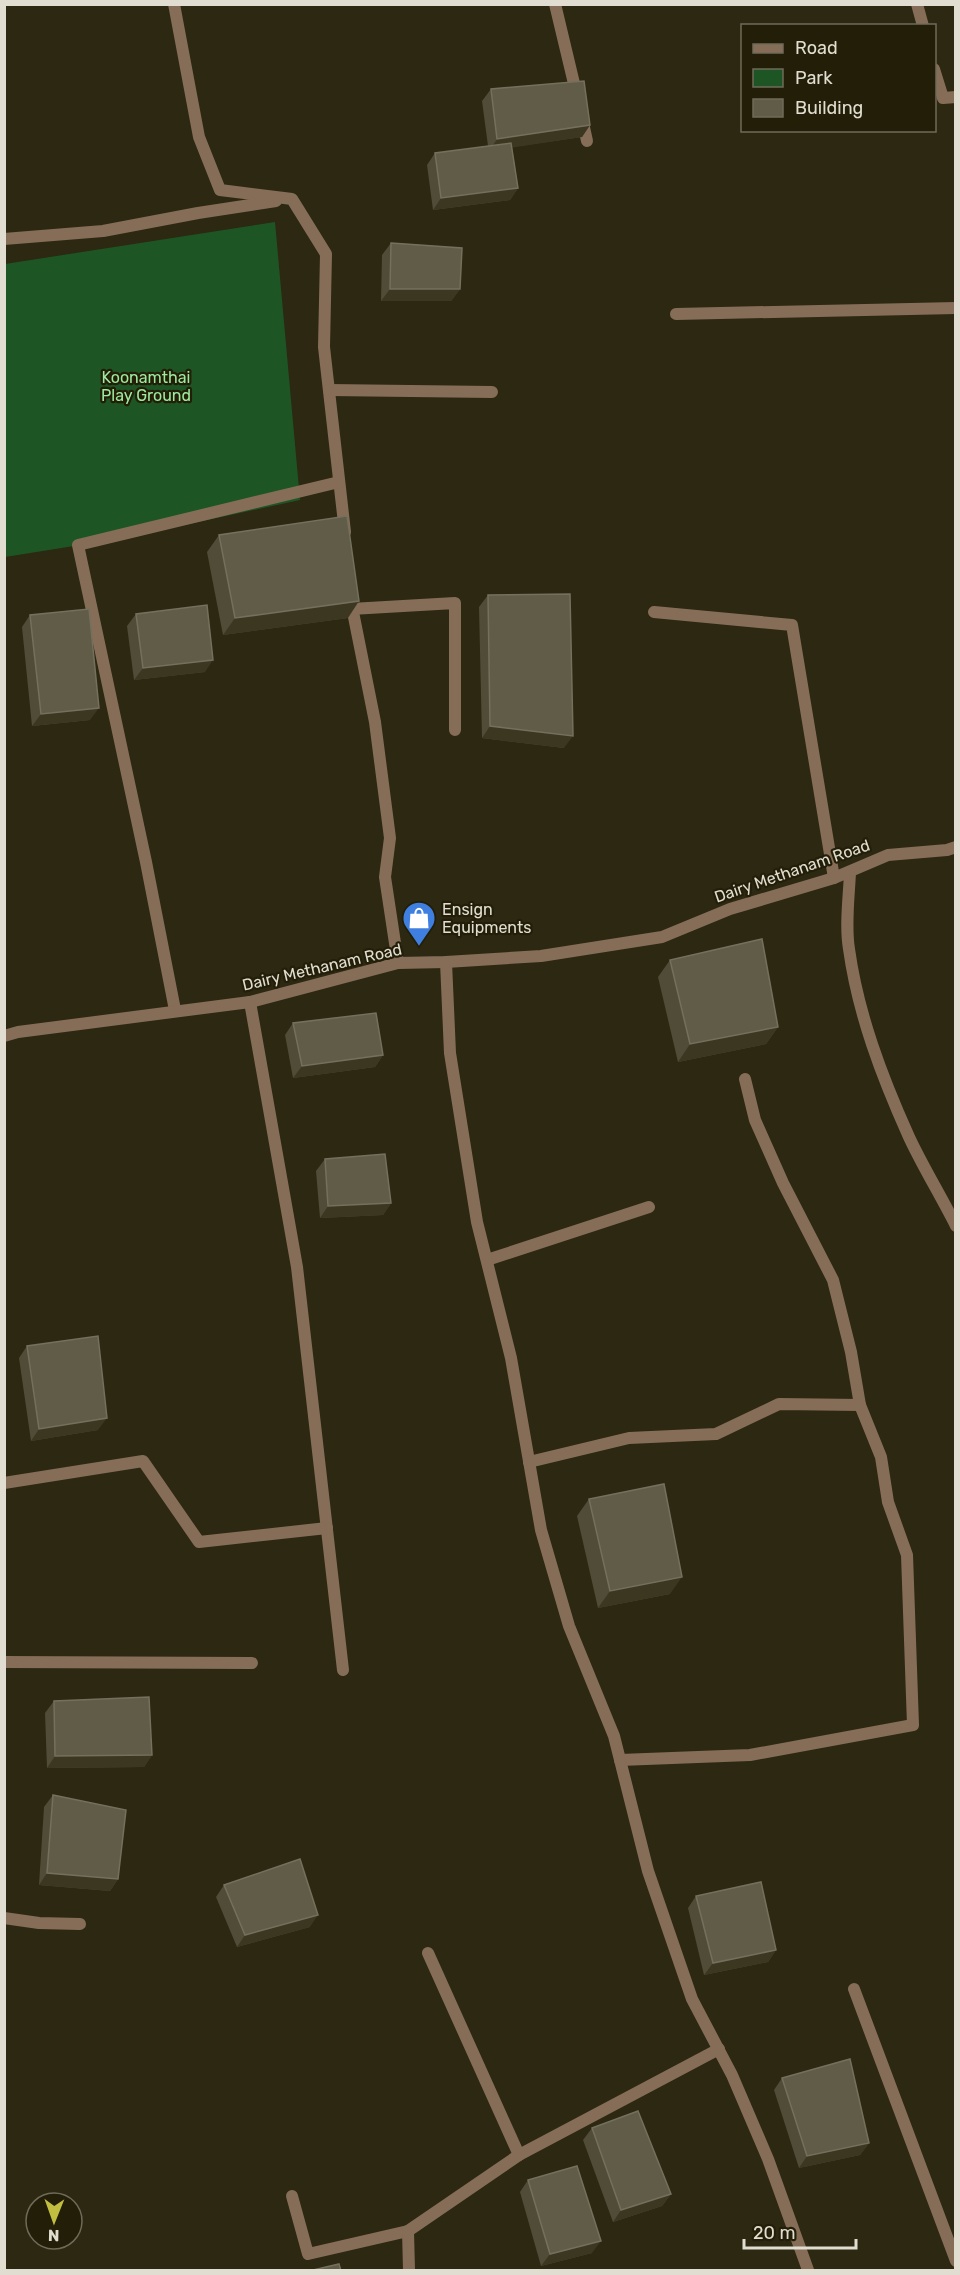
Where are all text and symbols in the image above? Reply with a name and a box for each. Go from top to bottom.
legend [741,24,936,132]
text: Road [795,37,838,59]
text: Park [795,67,833,89]
text: Building [795,97,863,119]
park label: Koonamthai Play Ground [101,368,191,405]
street label: Dairy Methanam Road [712,835,872,907]
shop icon: Ensign Equipments [401,900,437,947]
place label: Ensign Equipments [442,900,531,937]
street label: Dairy Methanam Road [240,939,404,995]
north arrow [24,2191,84,2251]
scale bar [744,2212,856,2250]
text: 20 m [753,2222,795,2244]
text: N [48,2226,60,2245]

